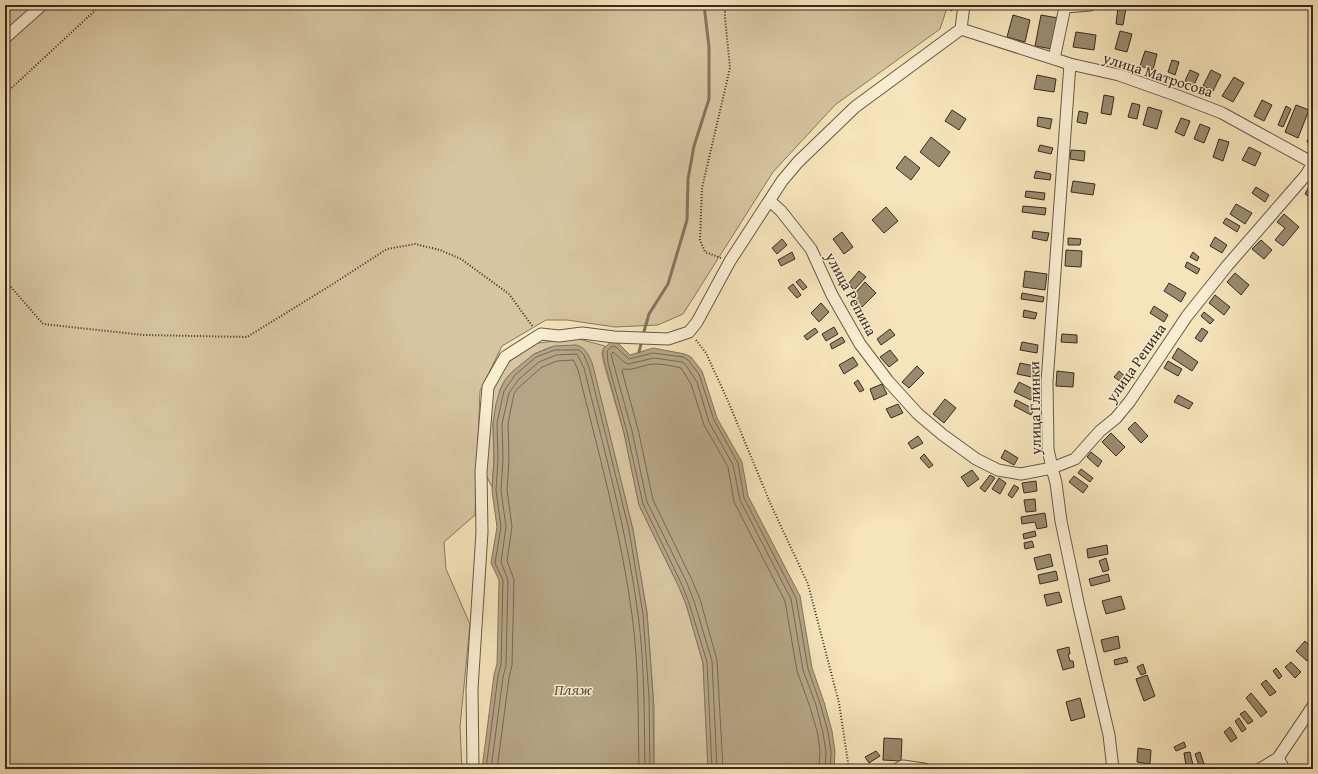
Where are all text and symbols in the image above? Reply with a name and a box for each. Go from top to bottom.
street label: улица Матросова [1100,47,1217,102]
street label: улица Репина [820,247,883,340]
street label: улица Репина [1100,318,1171,407]
street label: улица Глинки [1023,361,1046,456]
water label: Пляж [554,677,592,701]

